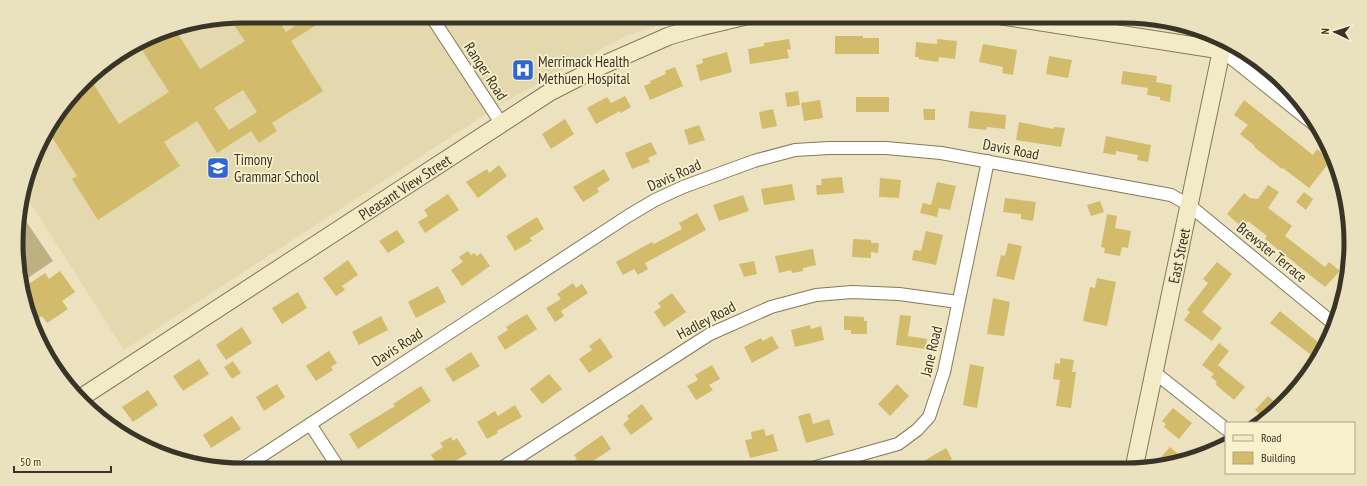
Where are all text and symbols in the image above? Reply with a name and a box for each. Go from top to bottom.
north arrow [1315,12,1355,52]
text: N [1318,28,1332,35]
street label: Ranger Road [460,38,512,104]
place label: Merrimack Health Methuen Hospital [538,52,630,88]
hospital icon: Merrimack Health Methuen Hospital [510,57,536,83]
street label: Davis Road [981,134,1041,164]
place label: Timony Grammar School [234,150,320,186]
street label: Pleasant View Street [355,150,454,224]
school or university icon: Timony Grammar School [205,155,231,181]
street label: Davis Road [644,155,704,195]
street label: Brewster Terrace [1233,218,1311,286]
street label: East Street [1163,226,1194,285]
street label: Hadley Road [673,297,739,343]
street label: Davis Road [368,324,426,370]
street label: Jane Road [916,324,946,379]
legend [1225,422,1355,474]
text: Road [1261,430,1281,445]
scale bar [14,448,111,474]
text: Building [1261,450,1296,465]
text: 50 m [20,454,41,469]

